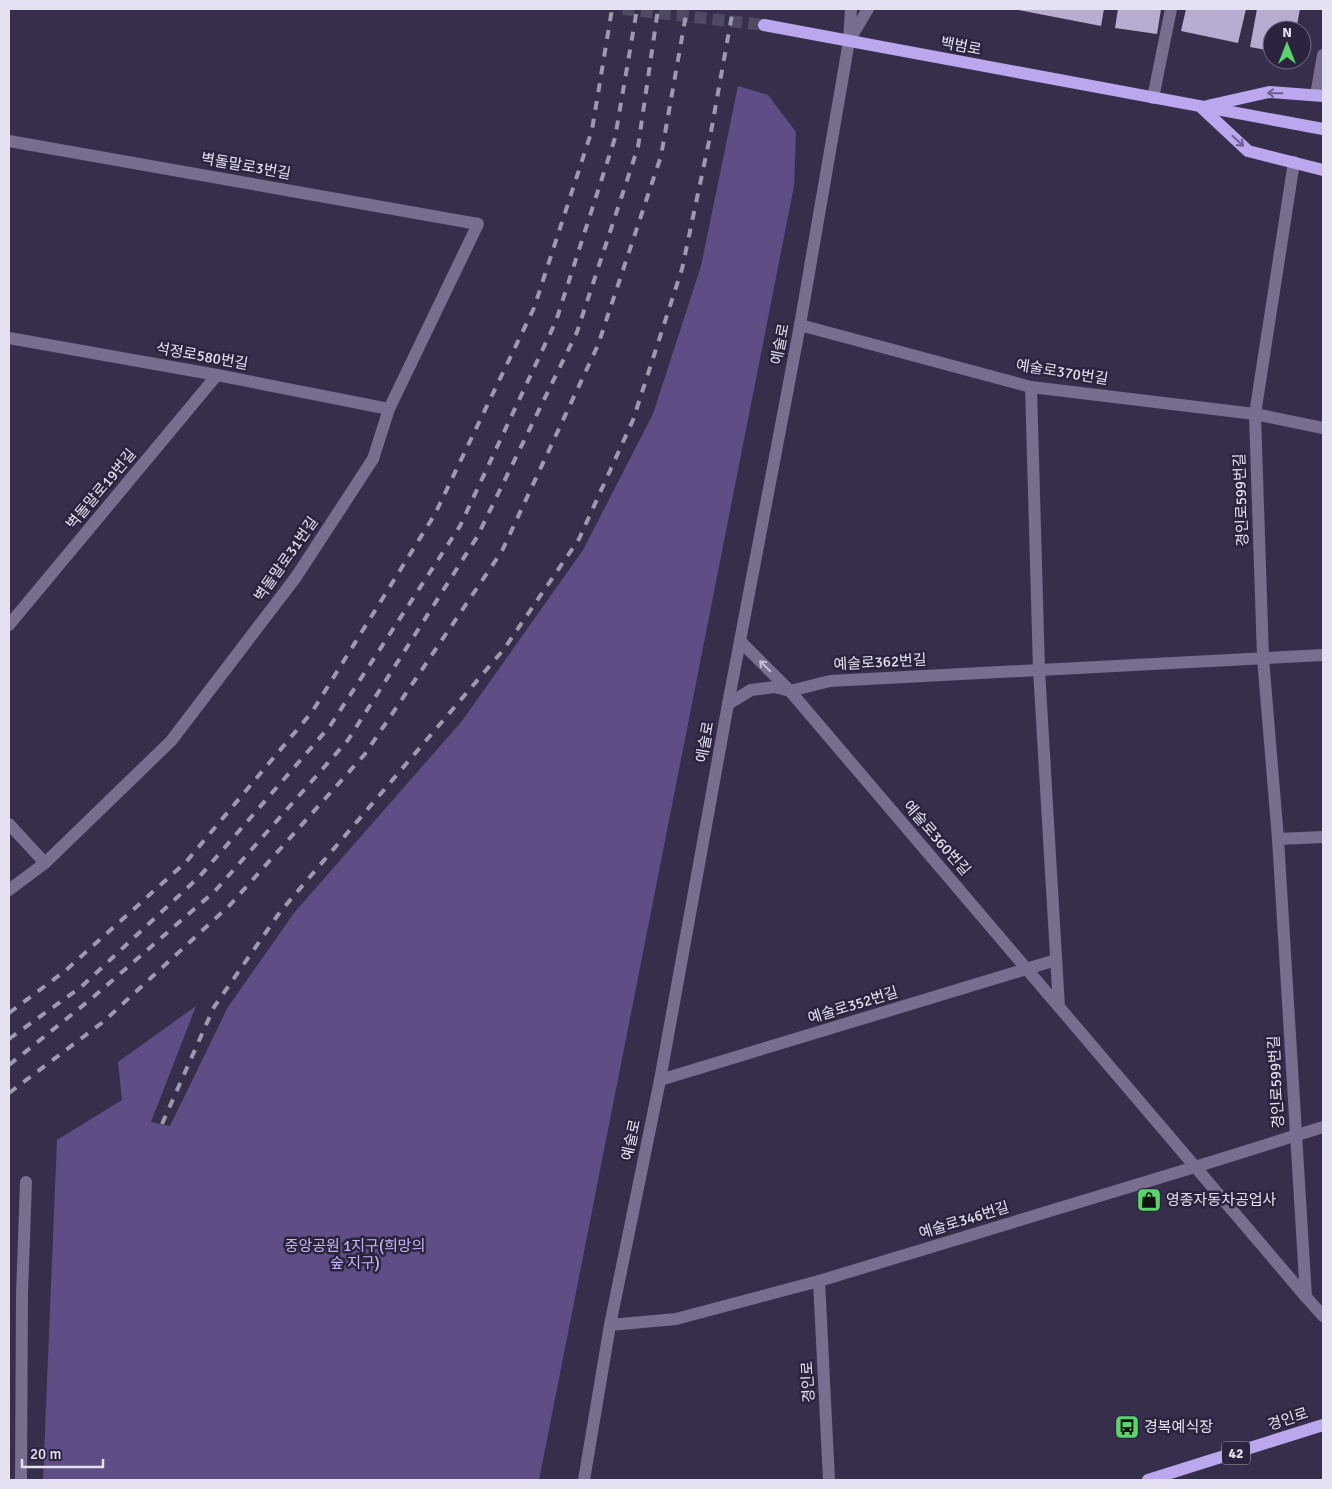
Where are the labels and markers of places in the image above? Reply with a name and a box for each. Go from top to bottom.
shop icon: 영종자동차공업사 [1136,1187,1162,1213]
place label: 영종자동차공업사 [1166,1191,1277,1209]
bus stop icon: 경복예식장 [1114,1414,1140,1440]
place label: 경복예식장 [1144,1418,1213,1436]

